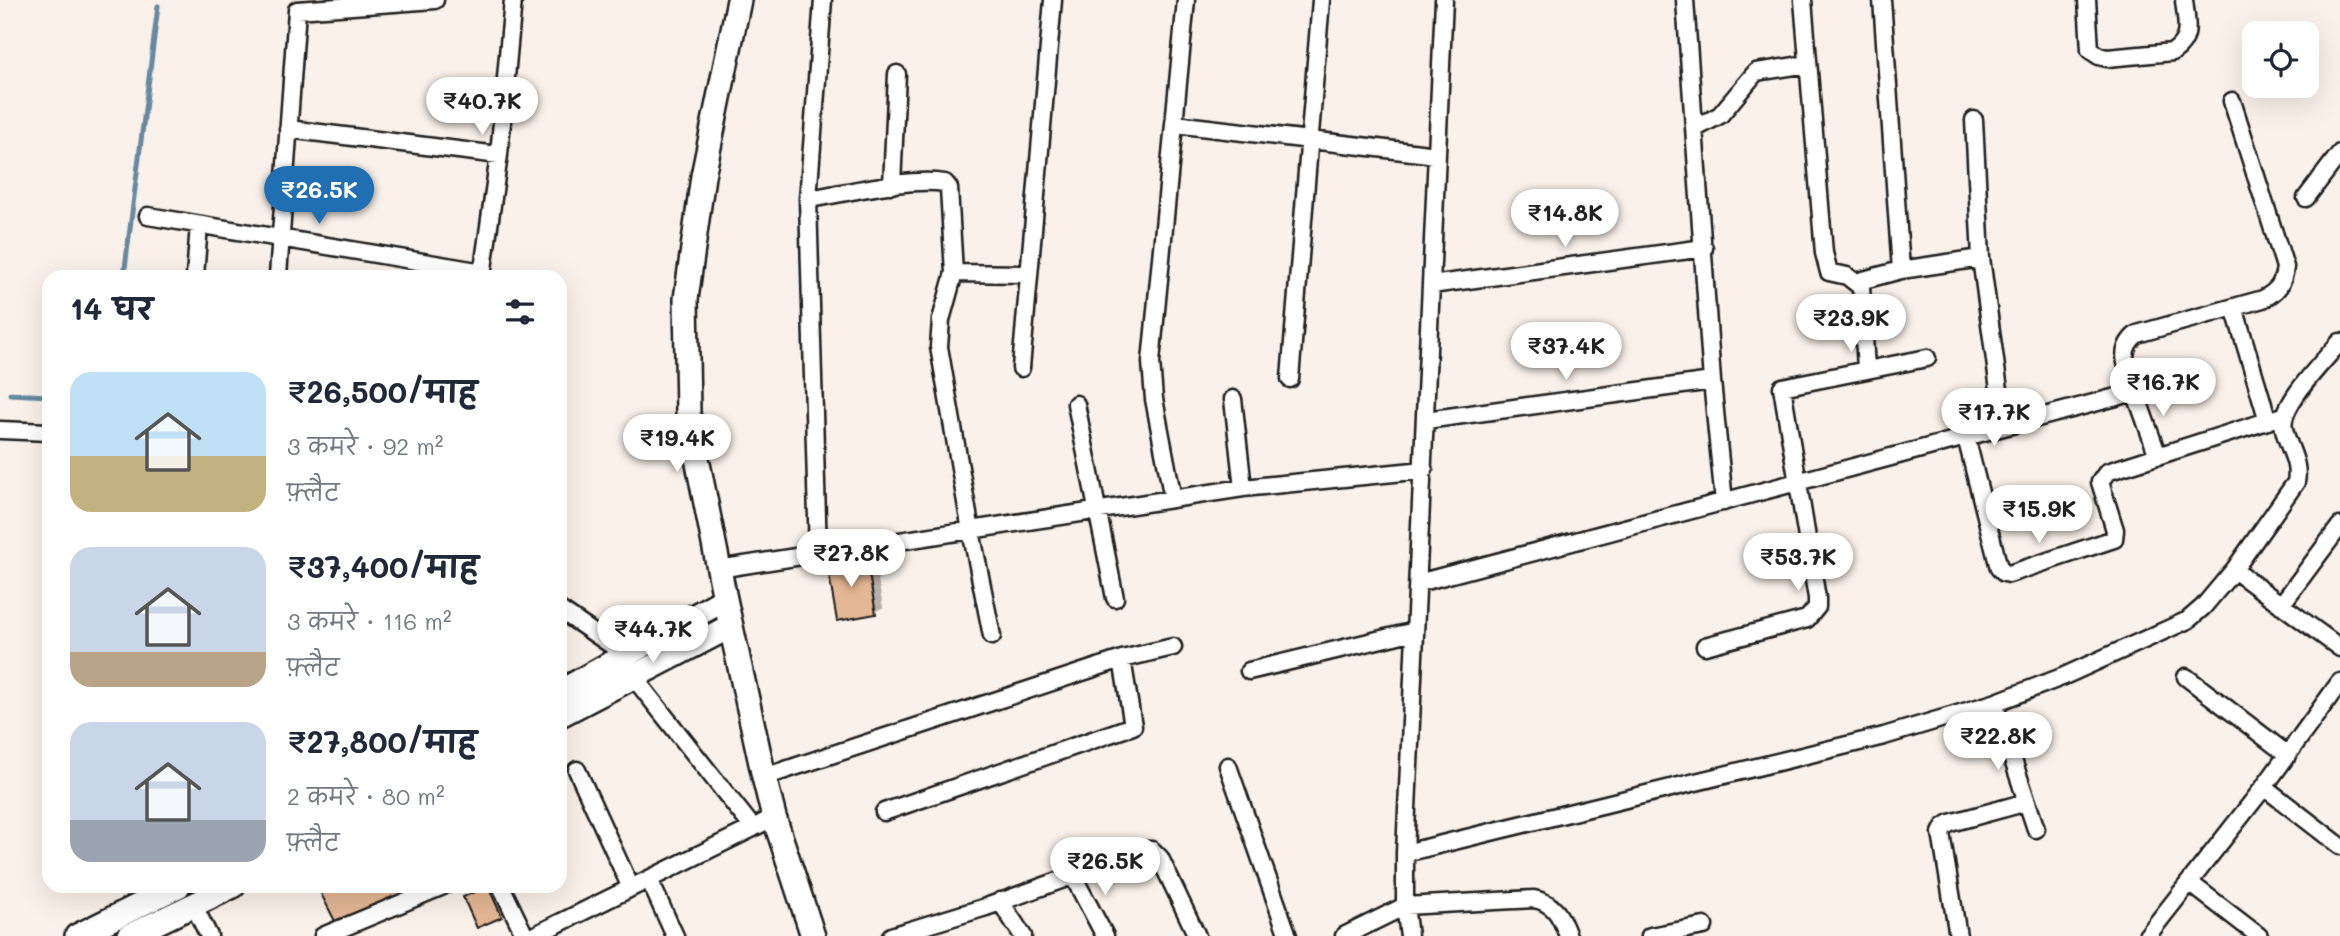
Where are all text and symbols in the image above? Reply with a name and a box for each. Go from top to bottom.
map controls [2242,21,2319,98]
button: locate [2242,21,2319,98]
pin: ₹40.7K [425,78,539,137]
text: ₹40.7K [442,85,522,115]
pin: ₹26.5K [262,166,376,226]
text: ₹26.5K [280,174,358,204]
pin: ₹14.8K [1508,190,1622,249]
text: ₹14.8K [1527,197,1603,227]
text: 14 घर [70,288,153,328]
icon: filters [501,293,539,331]
pin: ₹23.9K [1794,294,1908,354]
text: ₹23.9K [1812,302,1890,332]
pin: ₹37.4K [1509,322,1623,382]
text: ₹37.4K [1527,330,1605,360]
pin: ₹16.7K [2106,358,2220,418]
text: ₹16.7K [2126,366,2200,396]
text: ₹26,500/माह [287,371,477,411]
pin: ₹17.7K [1937,388,2051,448]
text: ₹17.7K [1957,396,2031,426]
icon: home [126,400,210,484]
pin: ₹19.4K [620,414,734,474]
text: ₹19.4K [639,422,715,452]
text: 3 कमरे · 92 m² [287,431,444,461]
text: फ़्लैट [287,477,339,507]
pin: ₹15.9K [1982,486,2096,545]
text: ₹15.9K [2002,493,2076,523]
pin: ₹27.8K [794,530,908,589]
pin: ₹53.7K [1741,534,1855,593]
text: ₹27.8K [812,537,890,567]
text: ₹53.7K [1759,541,1837,571]
text: ₹37,400/माह [287,546,479,586]
icon: home [126,575,210,659]
text: 3 कमरे · 116 m² [287,606,452,636]
pin: ₹44.7K [596,606,710,665]
text: ₹44.7K [613,613,693,643]
text: फ़्लैट [287,652,339,682]
pin: ₹22.8K [1941,712,2055,772]
text: ₹22.8K [1959,720,2037,750]
text: ₹27,800/माह [287,721,477,761]
icon: home [126,750,210,834]
text: 2 कमरे · 80 m² [287,781,445,811]
text: फ़्लैट [287,827,339,857]
pin: ₹26.5K [1048,838,1162,897]
text: ₹26.5K [1066,845,1144,875]

